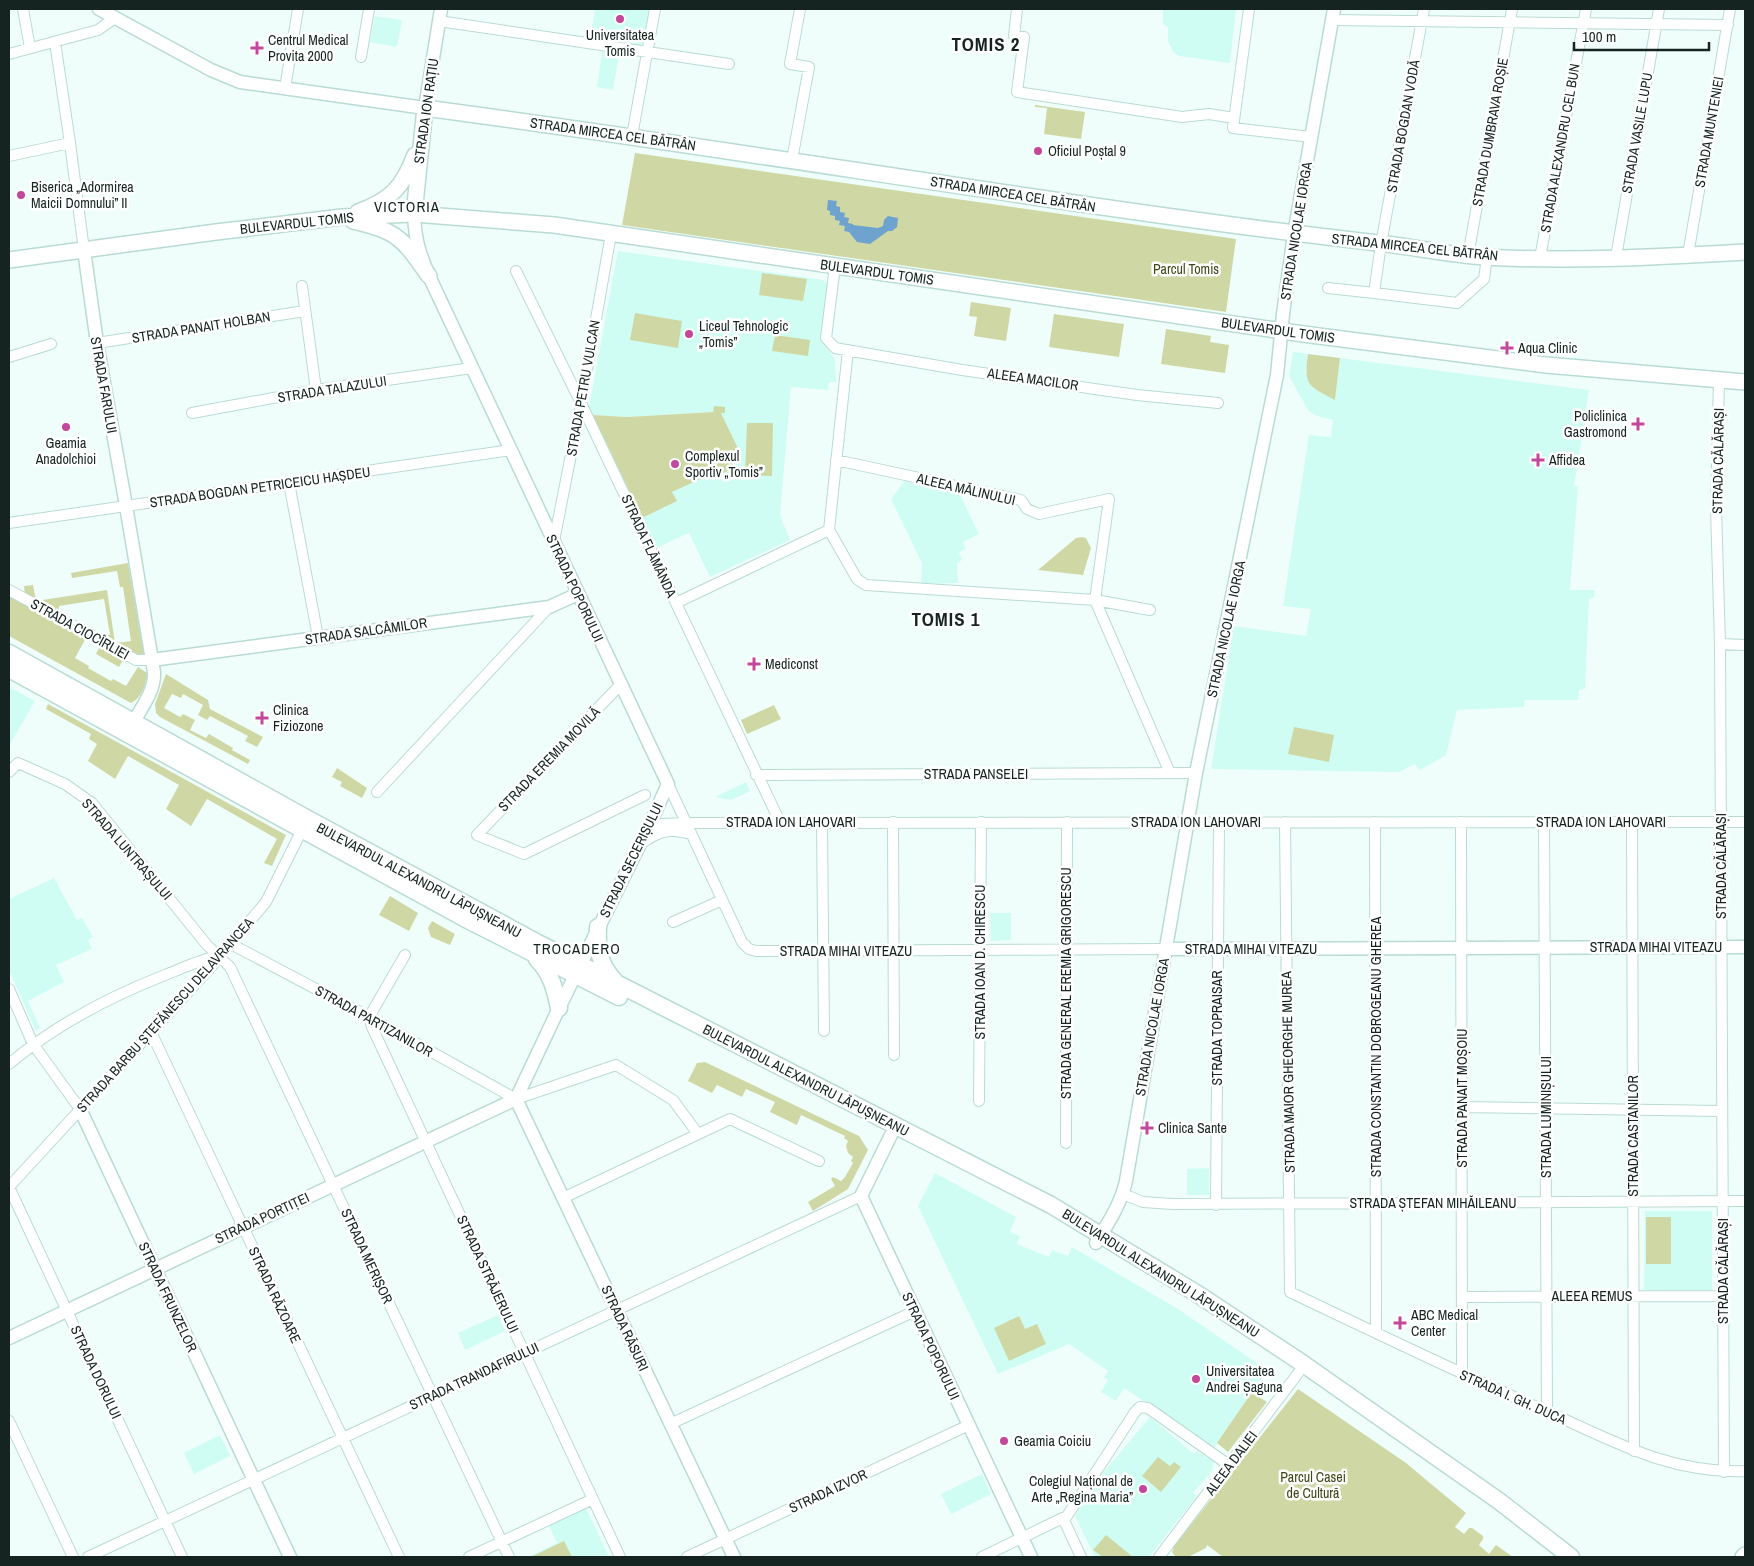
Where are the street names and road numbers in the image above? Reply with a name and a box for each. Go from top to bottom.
street label: STRADA DUMBRAVA ROȘIE [1468,56,1512,208]
street label: STRADA ION RAȚIU [410,57,442,165]
street label: STRADA BOGDAN VODĂ [1382,58,1424,194]
street label: STRADA ALEXANDRU CEL BUN [1536,62,1584,234]
street label: STRADA VASILE LUPU [1618,71,1656,195]
street label: STRADA MUNTENIEI [1690,75,1728,189]
street label: STRADA MIRCEA CEL BĂTRÂN [529,113,697,155]
street label: STRADA NICOLAE IORGA [1276,160,1316,301]
street label: STRADA MIRCEA CEL BĂTRÂN [929,172,1097,216]
street label: BULEVARDUL TOMIS [239,208,355,238]
street label: STRADA MIRCEA CEL BĂTRÂN [1331,229,1499,265]
street label: BULEVARDUL TOMIS [819,255,935,289]
street label: STRADA PANAIT HOLBAN [130,307,272,347]
street label: BULEVARDUL TOMIS [1220,313,1336,347]
street label: STRADA PETRU VULCAN [562,319,604,457]
street label: STRADA FARULUI [87,335,121,435]
street label: ALEEA MACILOR [985,364,1080,394]
street label: STRADA TALAZULUI [276,372,388,406]
street label: STRADA CĂLĂRAȘI [1708,408,1728,514]
street label: STRADA BOGDAN PETRICEICU HAȘDEU [149,463,371,511]
street label: ALEEA MĂLINULUI [914,469,1017,509]
street label: STRADA FLĂMÂNDA [617,492,681,601]
street label: STRADA POPORULUI [542,531,608,645]
street label: STRADA NICOLAE IORGA [1203,558,1249,699]
street label: STRADA CIOCÎRLIEI [28,595,132,663]
street label: STRADA SALCÂMILOR [304,614,428,648]
street label: STRADA EREMIA MOVILĂ [494,702,604,815]
street label: STRADA PANSELEI [924,765,1028,783]
street label: STRADA LUNTRAȘULUI [78,794,176,904]
street label: STRADA SECERIȘULUI [595,800,667,920]
street label: STRADA ION LAHOVARI [726,813,856,831]
street label: STRADA ION LAHOVARI [1131,813,1261,831]
street label: STRADA ION LAHOVARI [1536,813,1666,831]
street label: STRADA CĂLĂRAȘI [1712,813,1730,919]
street label: BULEVARDUL ALEXANDRU LĂPUȘNEANU [314,818,524,942]
street label: STRADA GENERAL EREMIA GRIGORESCU [1057,867,1075,1099]
street label: STRADA IOAN D. CHIRESCU [971,884,989,1040]
street label: STRADA BARBU ȘTEFĂNESCU DELAVRANCEA [73,914,258,1116]
street label: STRADA CONSTANTIN DOBROGEANU GHEREA [1367,916,1385,1177]
street label: STRADA MIHAI VITEAZU [1590,938,1722,956]
street label: STRADA MIHAI VITEAZU [1185,940,1317,958]
street label: STRADA MIHAI VITEAZU [780,942,912,960]
street label: STRADA NICOLAE IORGA [1131,956,1173,1097]
street label: STRADA TOPRAISAR [1208,970,1226,1086]
street label: STRADA MAIOR GHEORGHE MUREA [1277,971,1299,1173]
street label: STRADA PARTIZANILOR [312,981,436,1061]
street label: BULEVARDUL ALEXANDRU LĂPUȘNEANU [700,1020,912,1140]
street label: STRADA PANAIT MOȘOIU [1453,1028,1471,1168]
street label: STRADA LUMINIȘULUI [1537,1056,1555,1178]
street label: STRADA CASTANILOR [1624,1075,1642,1197]
street label: STRADA PORTIȚEI [212,1188,312,1248]
street label: STRADA ȘTEFAN MIHĂILEANU [1349,1194,1517,1212]
street label: BULEVARDUL ALEXANDRU LĂPUȘNEANU [1059,1205,1263,1341]
street label: STRADA MERIȘOR [337,1206,397,1306]
street label: STRADA STRĂJERULUI [453,1212,523,1336]
street label: STRADA CĂLĂRAȘI [1714,1218,1732,1324]
street label: STRADA FRUNZELOR [135,1239,201,1355]
street label: STRADA RĂZOARE [245,1244,305,1346]
street label: STRADA RĂSURI [597,1282,653,1374]
street label: ALEEA REMUS [1550,1287,1633,1305]
street label: STRADA POPORULUI [898,1289,964,1403]
street label: STRADA DORULUI [67,1323,125,1421]
street label: STRADA TRANDAFIRULUI [406,1338,542,1414]
street label: STRADA I. GH. DUCA [1457,1365,1569,1429]
street label: ALEEA DALIEI [1200,1427,1261,1500]
street label: STRADA IZVOR [786,1465,870,1517]

